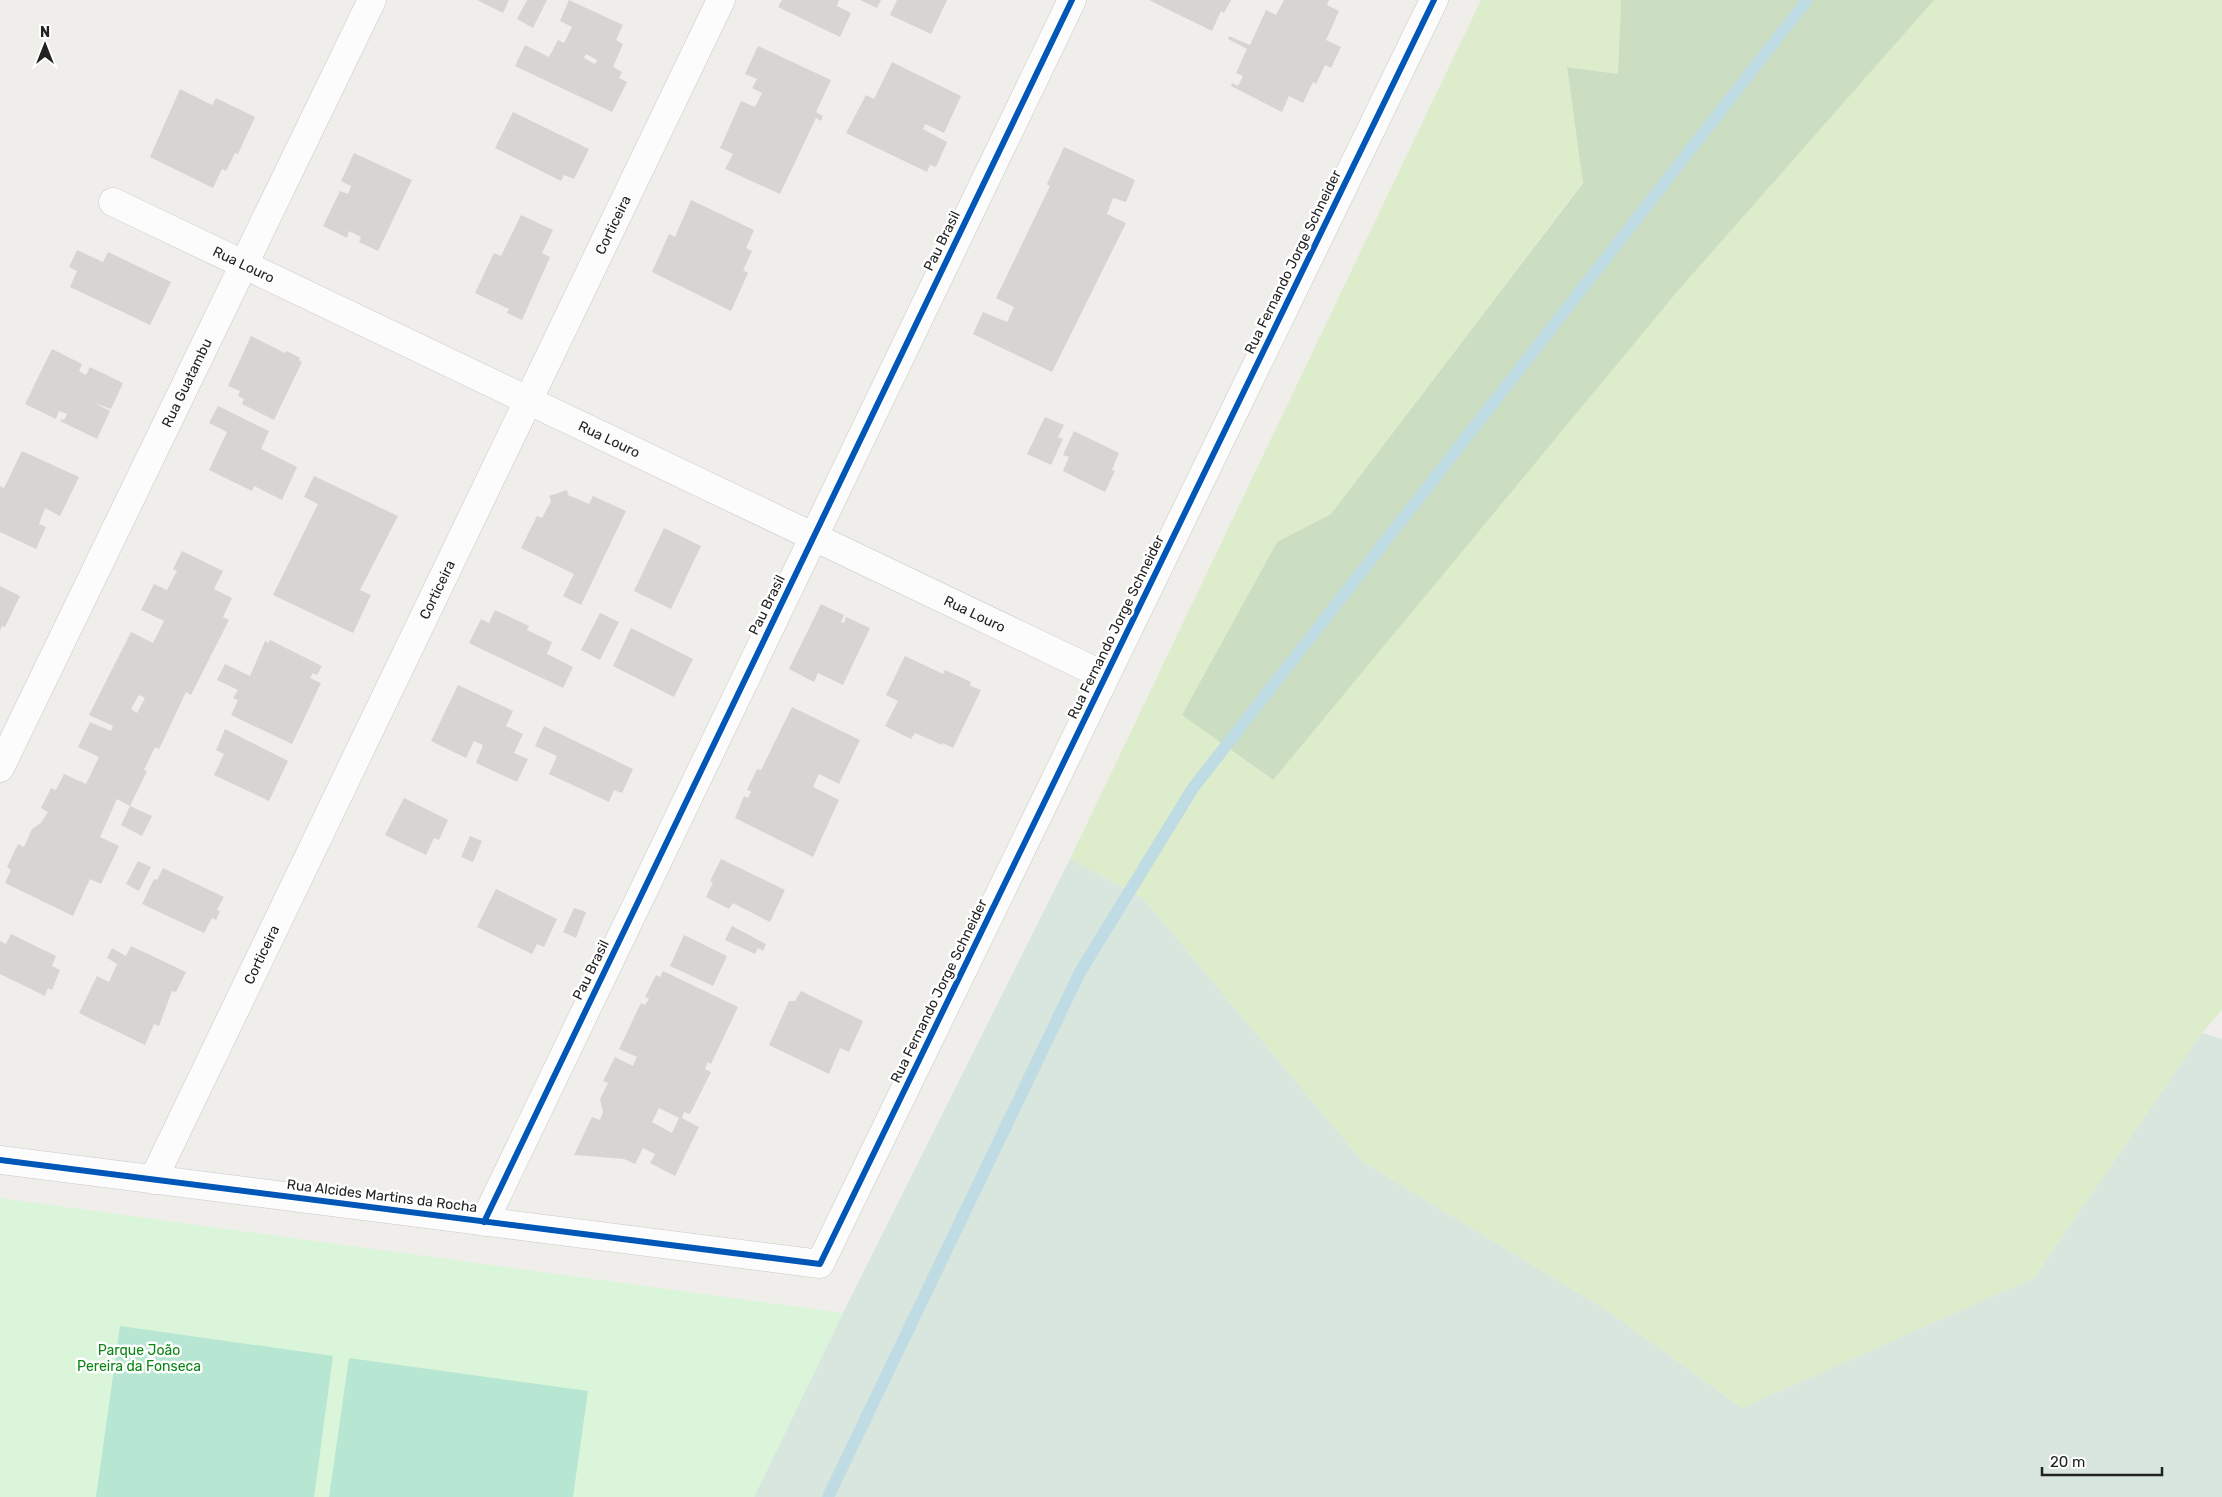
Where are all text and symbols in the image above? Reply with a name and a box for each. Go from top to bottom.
north arrow [20,20,70,70]
text: N [40,24,50,41]
street label: Rua Fernando Jorge Schneider [1241,167,1345,357]
street label: Corticeira [591,193,634,257]
street label: Pau Brasil [920,208,964,274]
street label: Rua Louro [210,243,277,286]
street label: Rua Guatambu [158,336,215,430]
street label: Rua Louro [576,417,643,461]
street label: Rua Fernando Jorge Schneider [1064,532,1168,722]
street label: Corticeira [416,558,459,622]
street label: Pau Brasil [745,572,789,638]
street label: Rua Louro [941,592,1008,636]
street label: Rua Fernando Jorge Schneider [887,896,991,1086]
street label: Corticeira [240,922,283,987]
street label: Pau Brasil [569,937,613,1003]
street label: Rua Alcides Martins da Rocha [286,1176,478,1216]
park label: Parque João Pereira da Fonseca [77,1342,201,1375]
scale bar [2042,1444,2162,1476]
text: 20 m [2050,1453,2085,1471]

